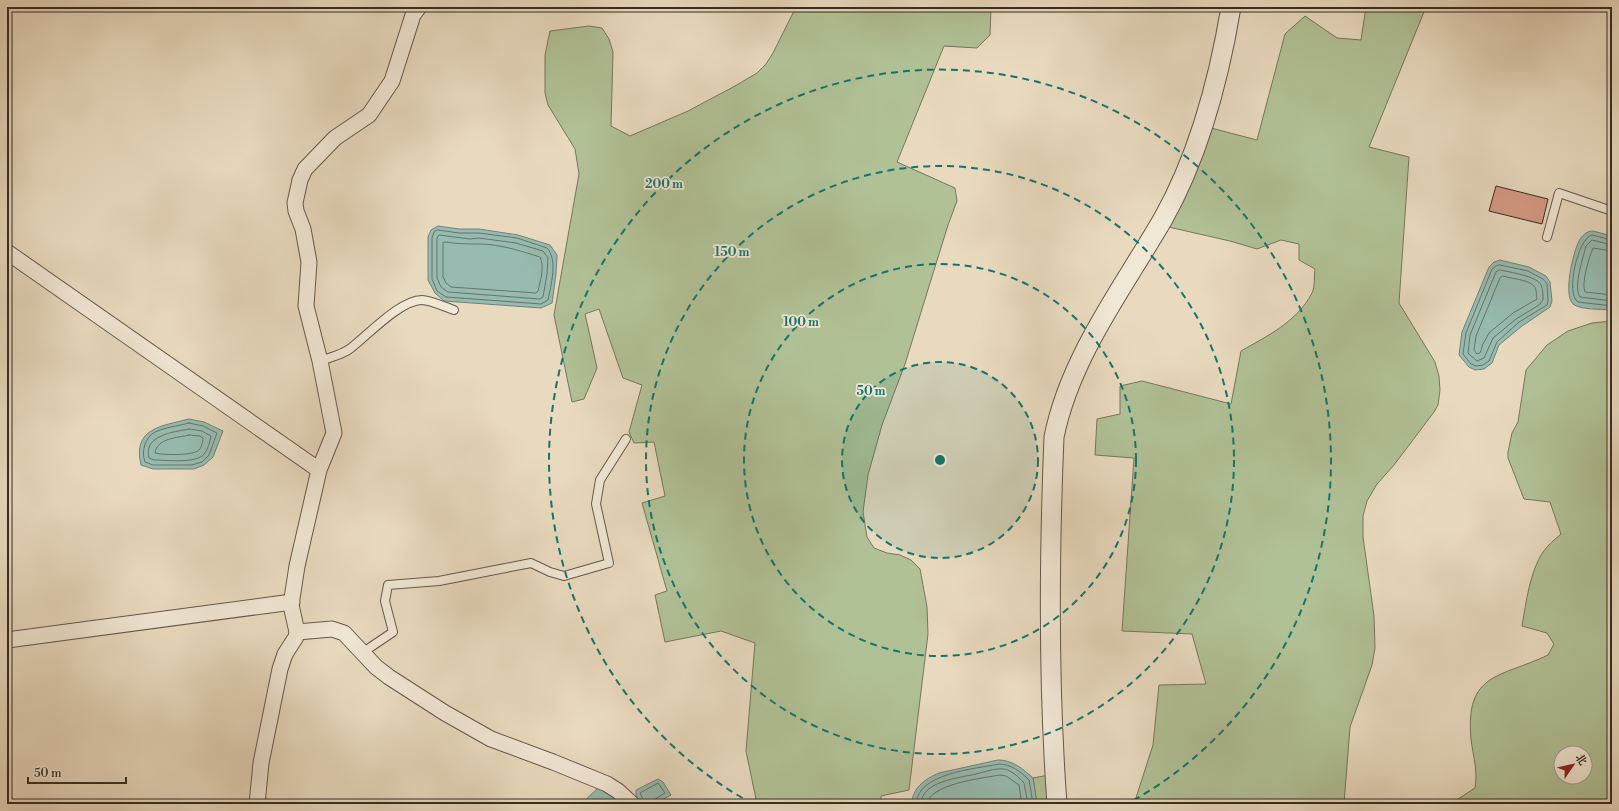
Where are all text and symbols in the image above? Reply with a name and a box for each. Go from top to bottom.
text: 200 m [645,177,683,192]
text: 150 m [715,245,749,260]
text: 100 m [783,315,819,330]
text: 50 m [856,384,886,399]
centre of rings [933,453,947,467]
north arrow [1553,745,1593,785]
text: 北 [1572,751,1589,768]
scale bar [28,759,126,785]
text: 50 m [34,766,62,781]

